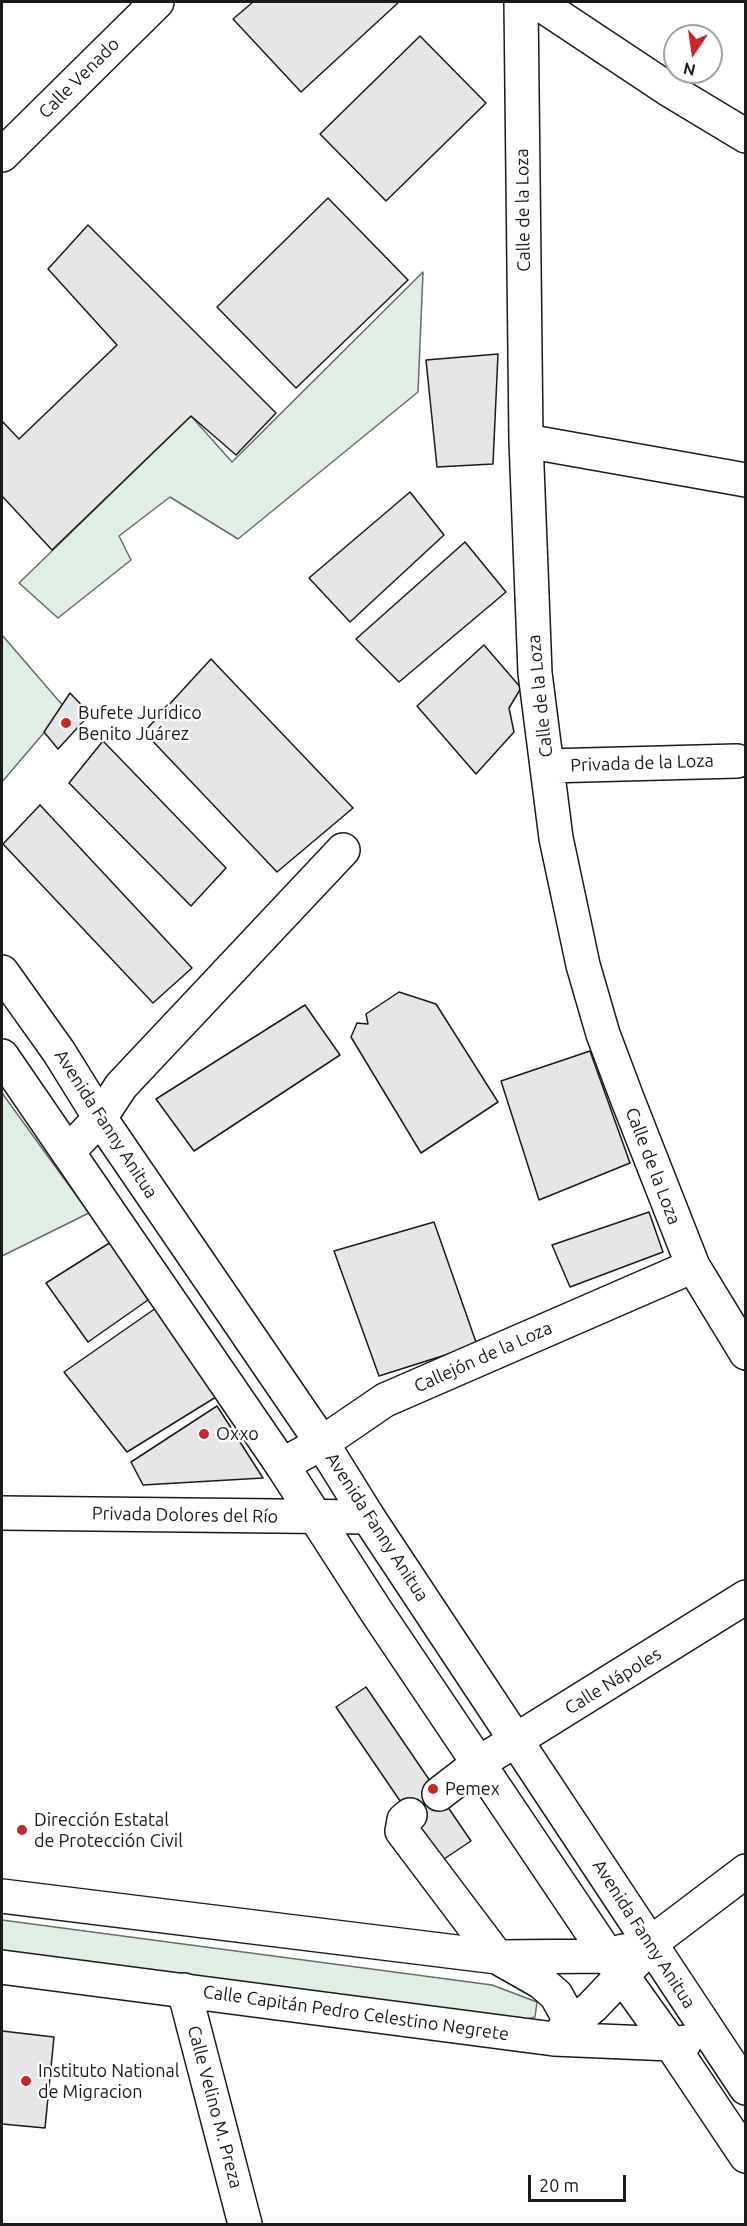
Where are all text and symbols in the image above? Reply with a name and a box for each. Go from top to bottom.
north arrow [663,24,723,84]
street label: Calle Venado [34,33,124,123]
text: N [682,59,697,80]
street label: Calle de la Loza [511,148,535,272]
street label: Calle de la Loza [523,633,557,759]
place label: Bufete Jurídico Benito Juárez [78,702,202,744]
marker: Bufete Jurídico Benito Juárez [59,716,73,730]
street label: Privada de la Loza [570,750,714,776]
street label: Avenida Fanny Anitua [50,1046,162,1202]
street label: Calle de la Loza [621,1104,685,1228]
street label: Callejón de la Loza [411,1317,555,1397]
place label: Oxxo [216,1423,259,1445]
marker: Oxxo [197,1427,211,1441]
street label: Avenida Fanny Anitua [321,1449,433,1605]
street label: Privada Dolores del Río [92,1503,278,1527]
street label: Calle Nápoles [561,1643,665,1719]
place label: Pemex [445,1778,500,1800]
marker: Pemex [426,1782,440,1796]
place label: Dirección Estatal de Protección Civil [34,1809,183,1852]
marker: Dirección Estatal de Protección Civil [15,1823,29,1837]
street label: Avenida Fanny Anitua [588,1856,700,2012]
street label: Calle Capitán Pedro Celestino Negrete [202,1981,510,2045]
street label: Calle Velino M. Preza [183,2023,247,2191]
place label: Instituto National de Migracion [38,2060,180,2102]
marker: Instituto National de Migracion [19,2074,33,2088]
scale bar [531,2163,628,2201]
text: 20 m [539,2175,579,2195]

